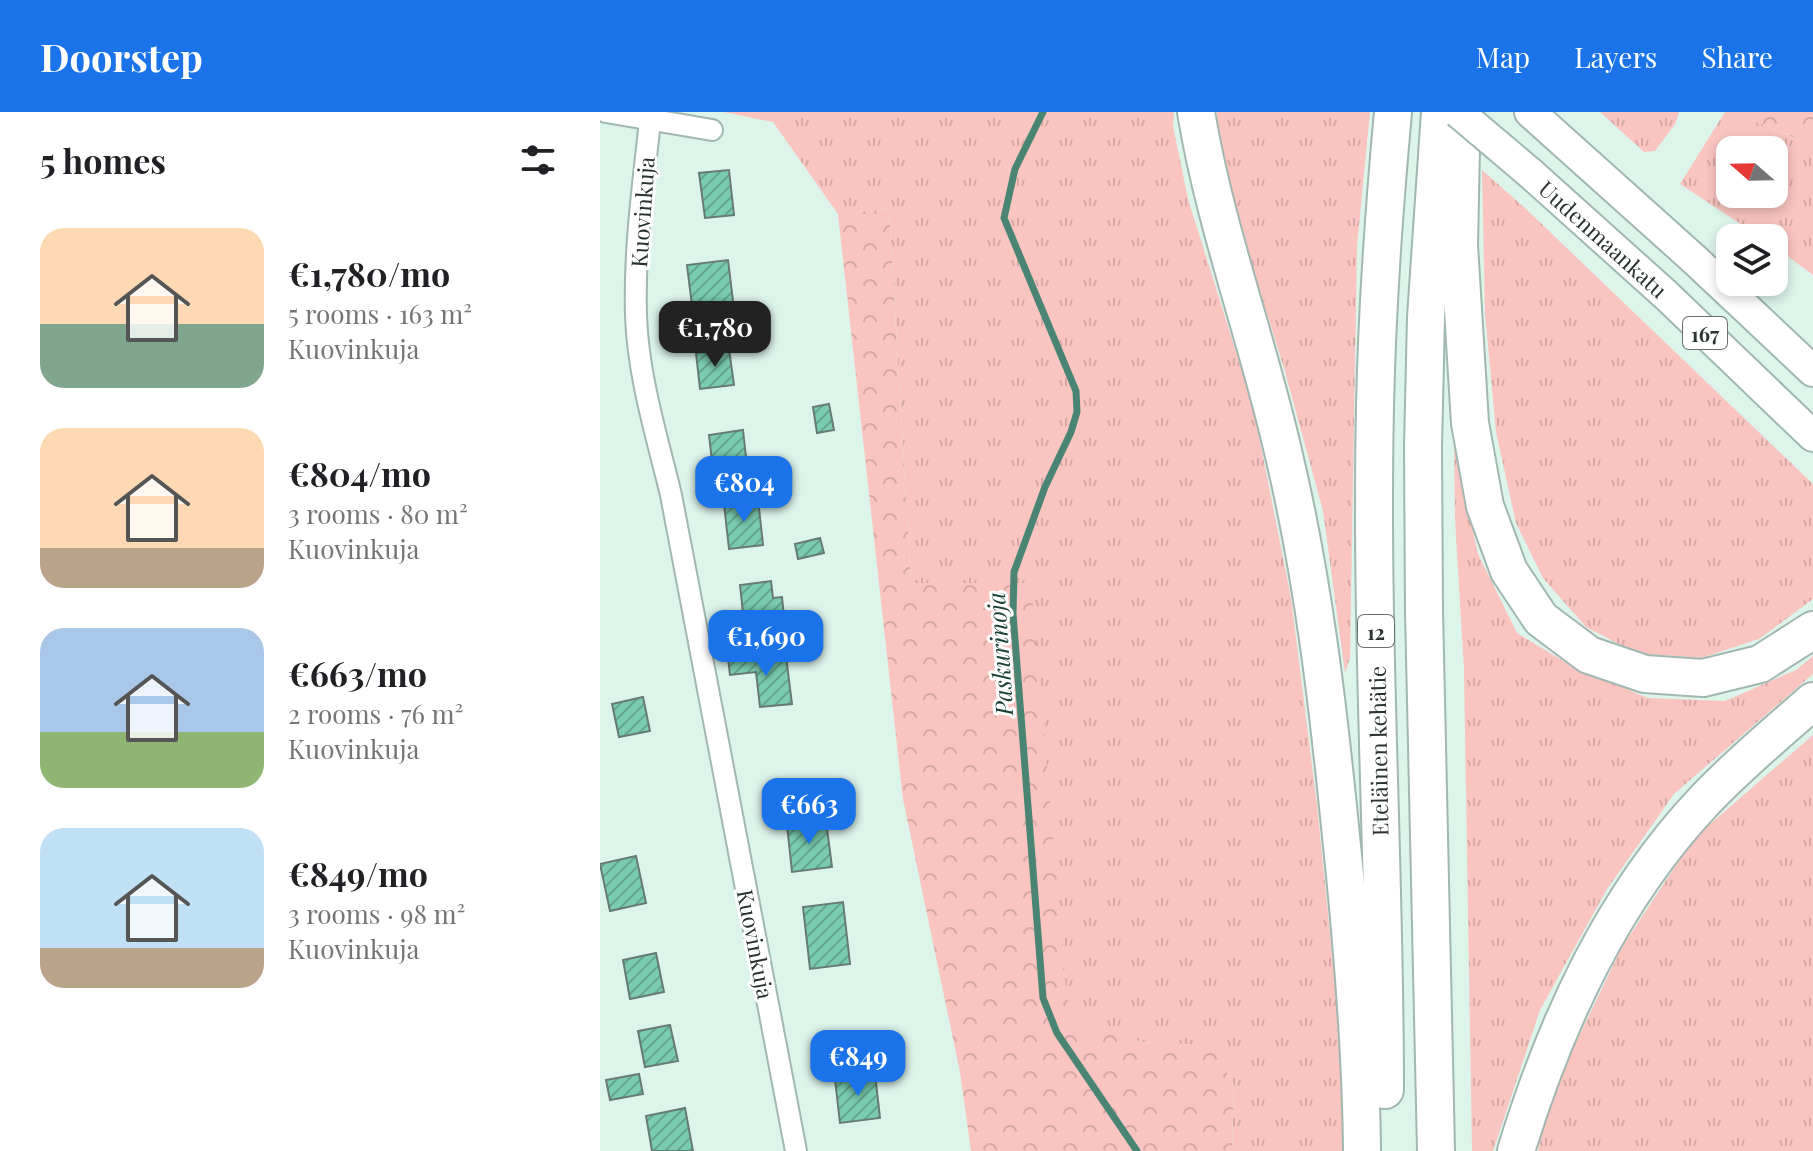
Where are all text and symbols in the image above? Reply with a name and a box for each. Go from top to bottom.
text: Doorstep [40,31,203,82]
text: Map [1476,38,1530,75]
text: Layers [1574,38,1657,75]
text: Share [1701,38,1773,75]
north arrow [1716,136,1788,208]
map controls [1716,136,1788,296]
text: 5 homes [40,137,166,183]
icon: filters [516,138,560,182]
street label: Kuovinkuja [623,155,661,268]
street label: Uudenmaankatu [1533,173,1674,304]
button: layers [1716,224,1788,296]
text: €1,780/mo [288,250,450,296]
icon: home [104,260,200,356]
text: 5 rooms · 163 m² [288,296,472,331]
pin: €1,780 [650,301,780,369]
text: €1,780 [677,309,753,344]
road number: 167 [1683,317,1727,349]
text: Kuovinkuja [288,331,419,366]
text: €804/mo [288,450,431,496]
pin: €804 [697,456,791,524]
icon: home [104,460,200,556]
text: €804 [713,464,775,499]
text: 3 rooms · 80 m² [288,496,468,531]
text: Kuovinkuja [288,531,419,566]
water label: Paskurinoja [979,591,1019,718]
pin: €1,690 [701,610,831,678]
road number: 12 [1358,615,1394,647]
text: €1,690 [726,618,806,653]
text: €663/mo [288,650,427,696]
icon: home [104,660,200,756]
street label: Eteläinen kehätie [1362,666,1394,836]
text: 2 rooms · 76 m² [288,696,463,731]
text: Kuovinkuja [288,731,419,766]
pin: €663 [762,778,856,846]
text: €663 [780,786,838,821]
text: €849/mo [288,850,428,896]
icon: home [104,860,200,956]
street label: Kuovinkuja [731,887,781,1001]
text: 3 rooms · 98 m² [288,896,465,931]
text: Kuovinkuja [288,931,419,966]
pin: €849 [811,1030,905,1098]
text: €849 [828,1038,888,1073]

